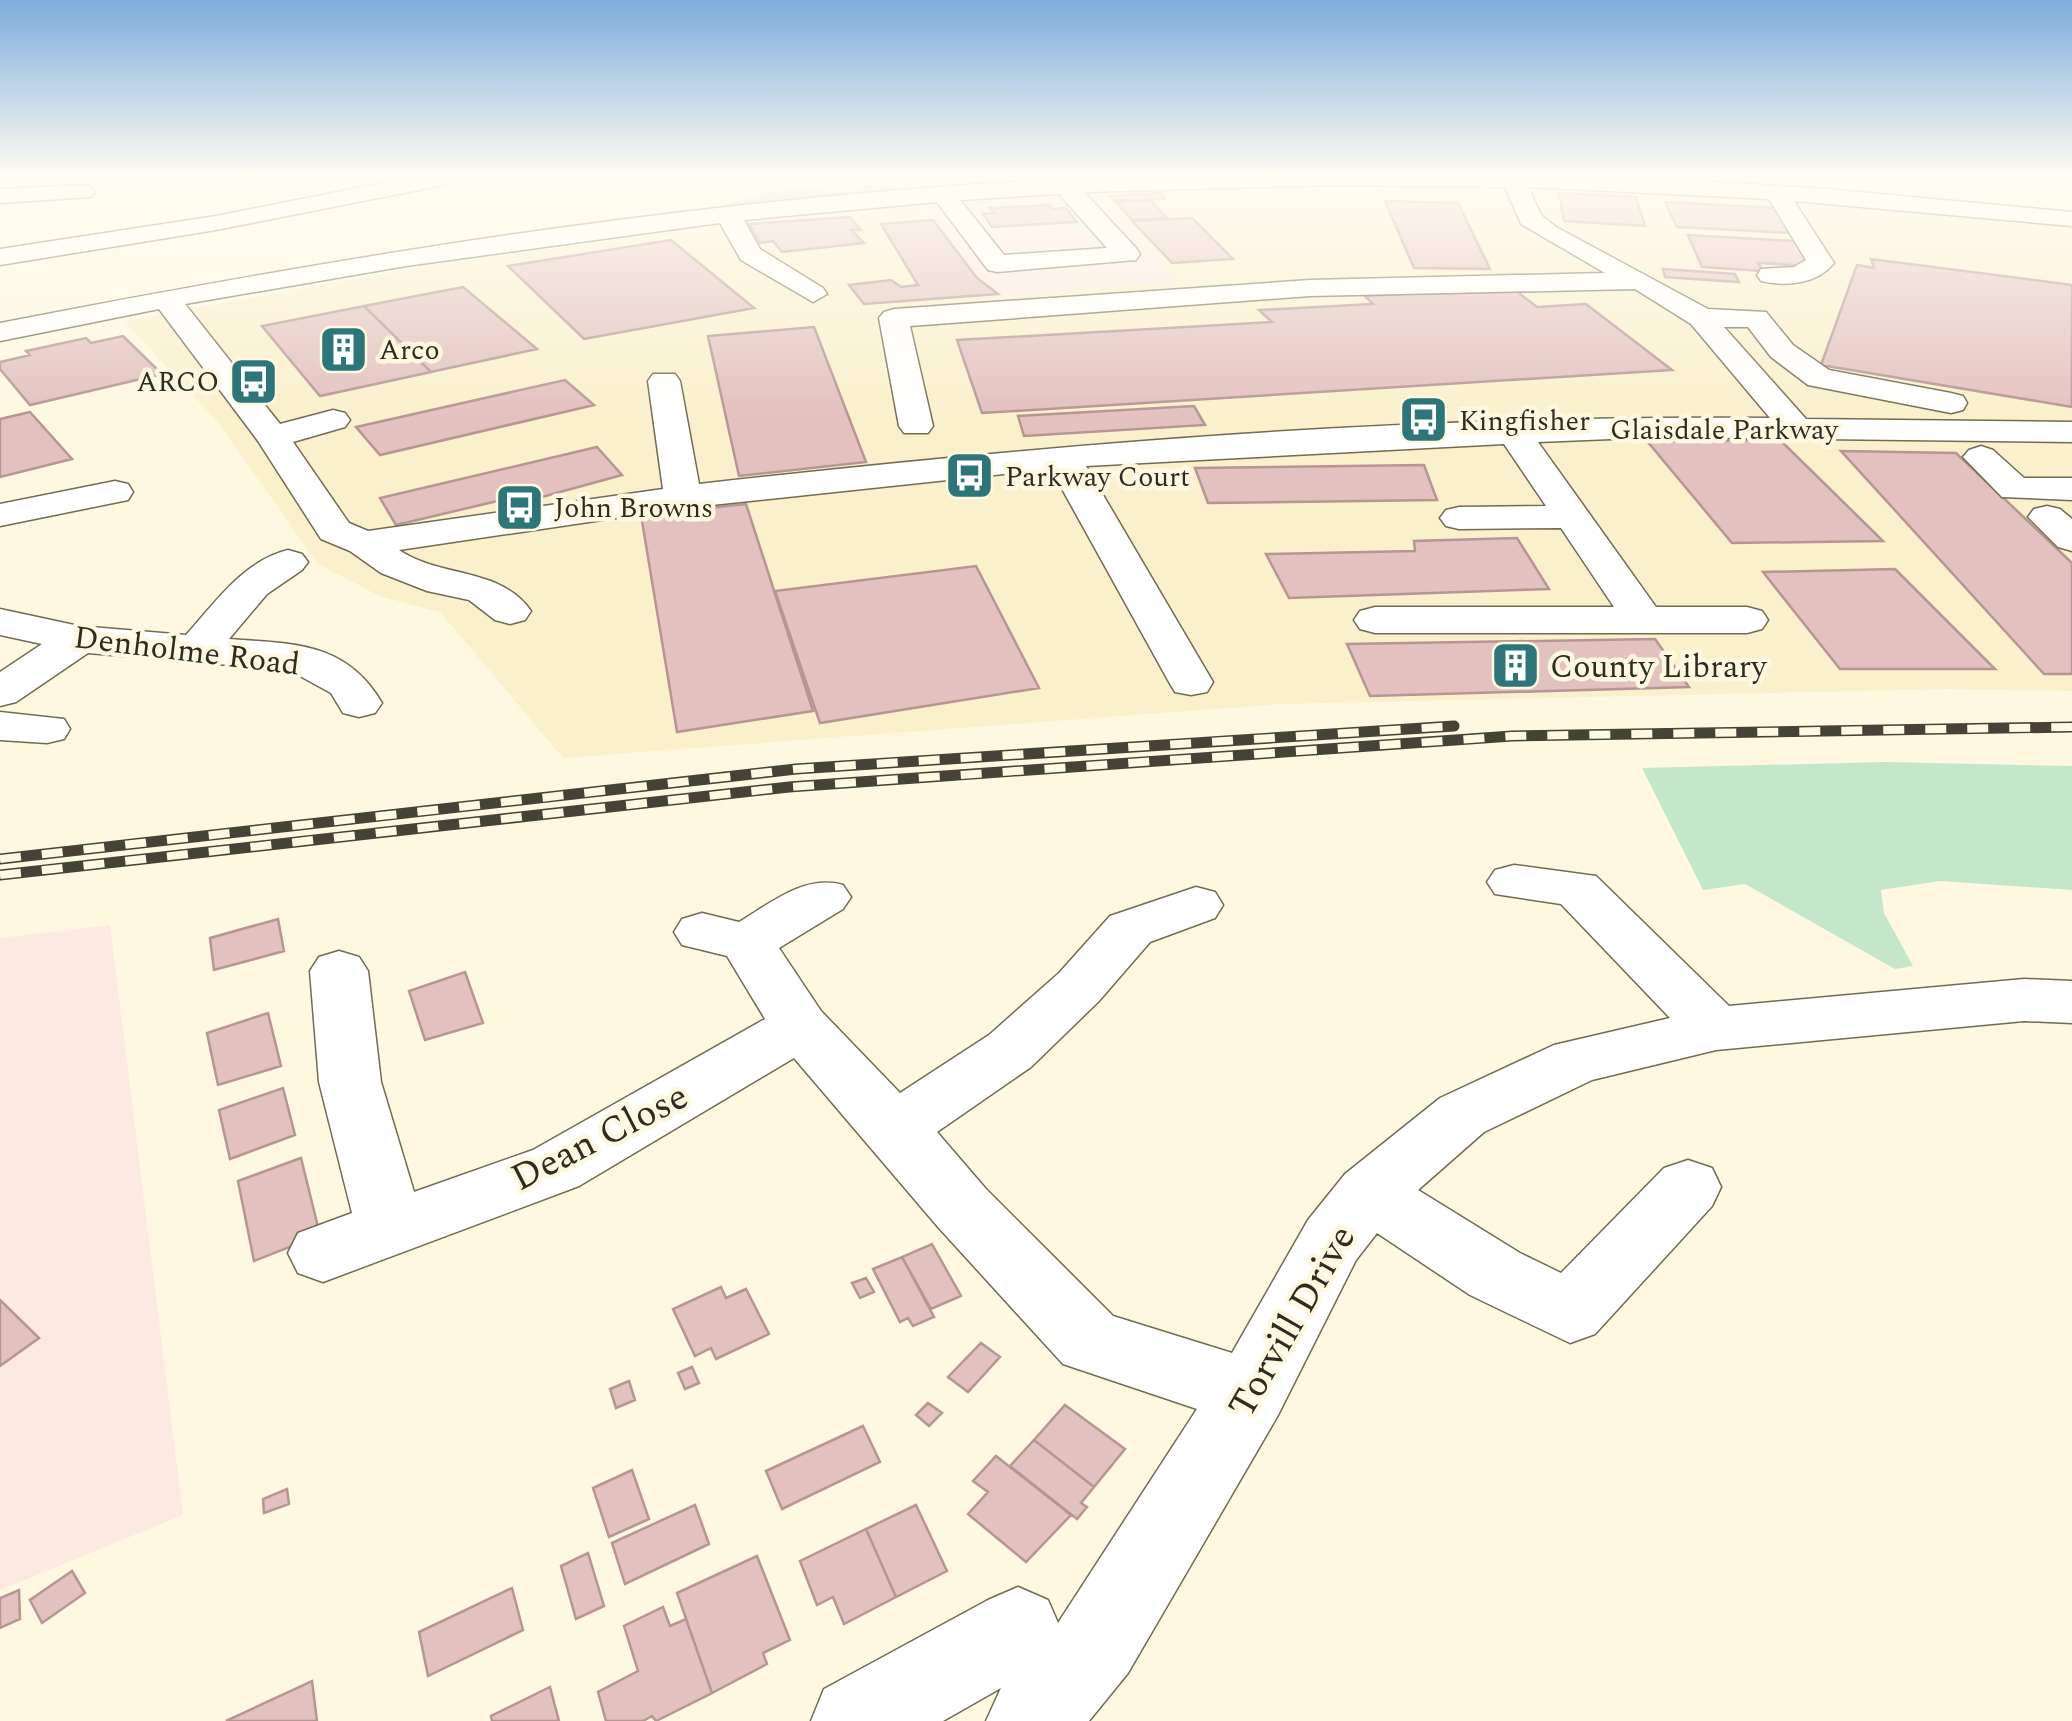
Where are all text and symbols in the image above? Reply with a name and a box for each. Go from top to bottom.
building icon: Arco [318,323,370,375]
place label: Arco [379,329,440,372]
bus stop icon: ARCO [228,355,280,407]
place label: ARCO [137,361,219,404]
bus stop icon: Kingfisher [1398,394,1450,446]
place label: Kingfisher [1459,400,1590,443]
street label: Glaisdale Parkway [1610,409,1840,452]
bus stop icon: Parkway Court [944,450,996,502]
place label: Parkway Court [1005,456,1190,499]
bus stop icon: John Browns [493,481,545,533]
place label: John Browns [554,487,713,530]
street label: Denholme Road [71,613,303,690]
building icon: County Library [1489,640,1541,692]
place label: County Library [1550,643,1768,692]
street label: Dean Close [501,1068,699,1207]
street label: Torvill Drive [1214,1215,1371,1429]

